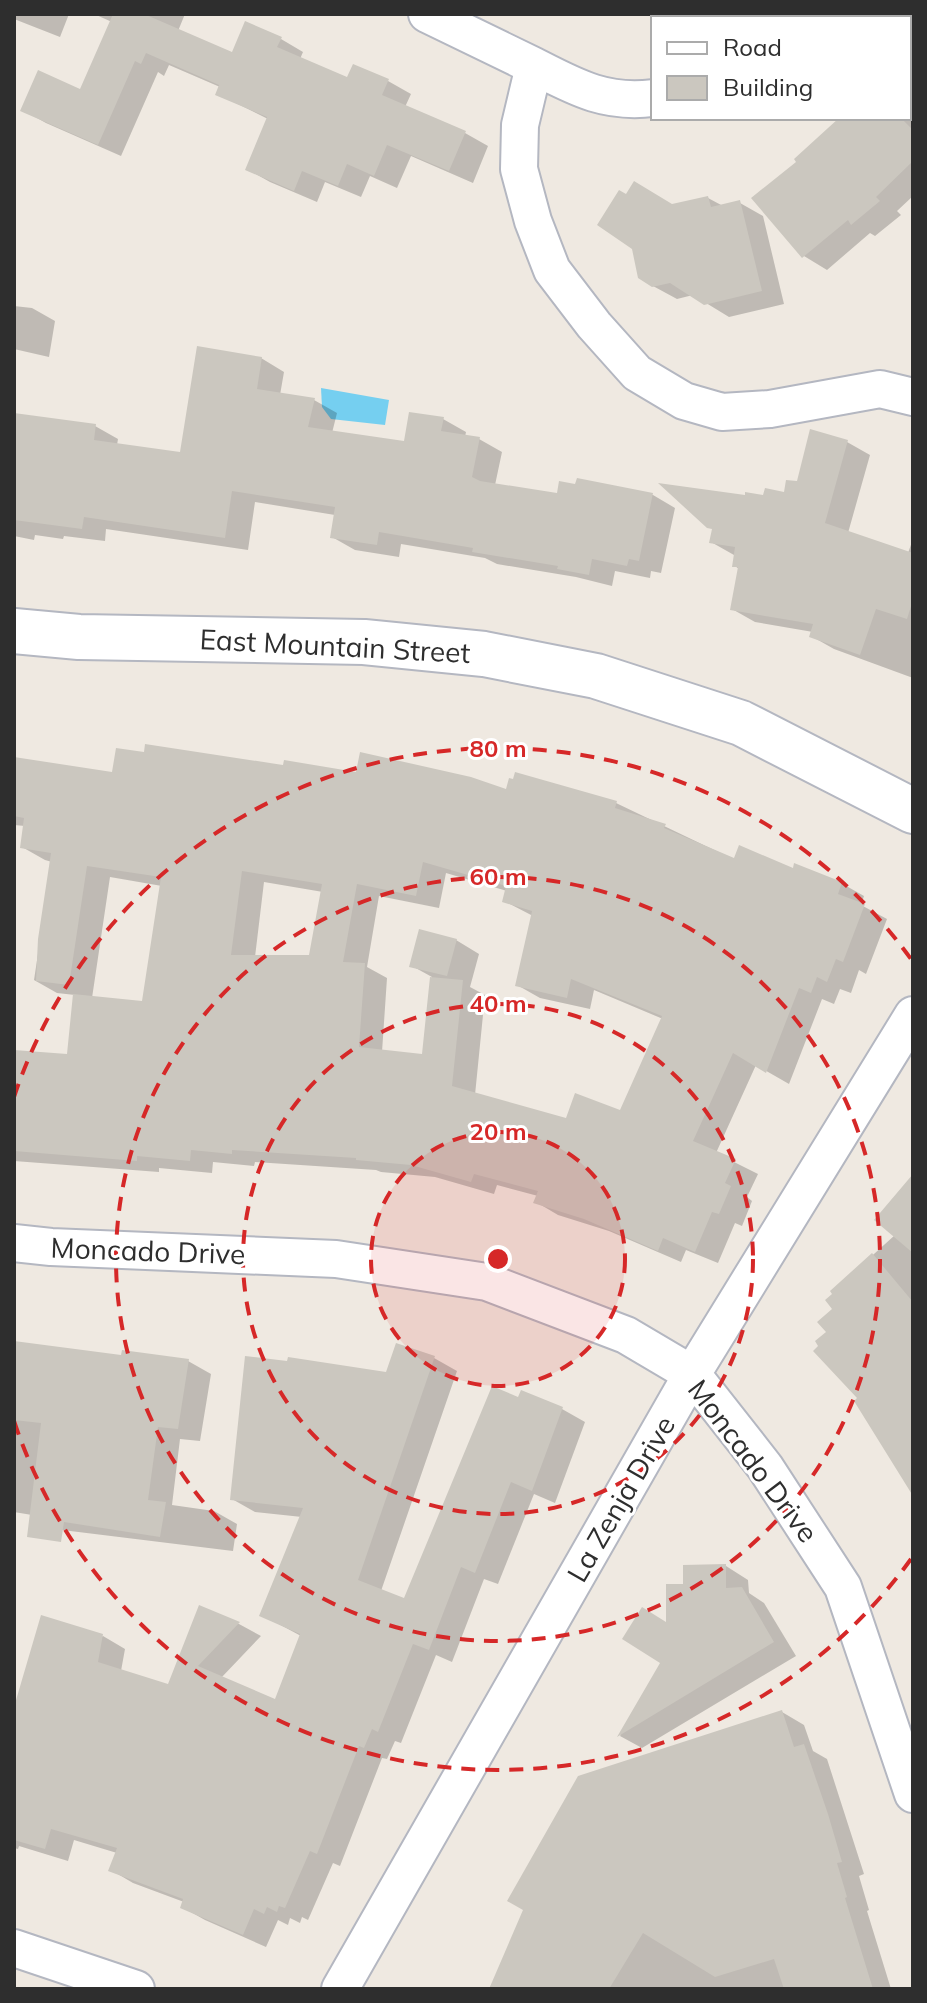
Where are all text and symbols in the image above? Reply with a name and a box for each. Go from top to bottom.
legend [651,16,911,120]
text: Road [723,32,782,62]
text: Building [723,72,813,102]
street label: East Mountain Street [199,621,471,670]
text: 80 m [470,733,526,763]
text: 60 m [470,861,526,891]
text: 40 m [470,988,526,1018]
text: 20 m [470,1116,526,1146]
street label: Moncado Drive [50,1230,246,1271]
centre of rings [484,1245,512,1273]
street label: Moncado Drive [681,1372,826,1549]
street label: La Zenja Drive [559,1410,682,1588]

